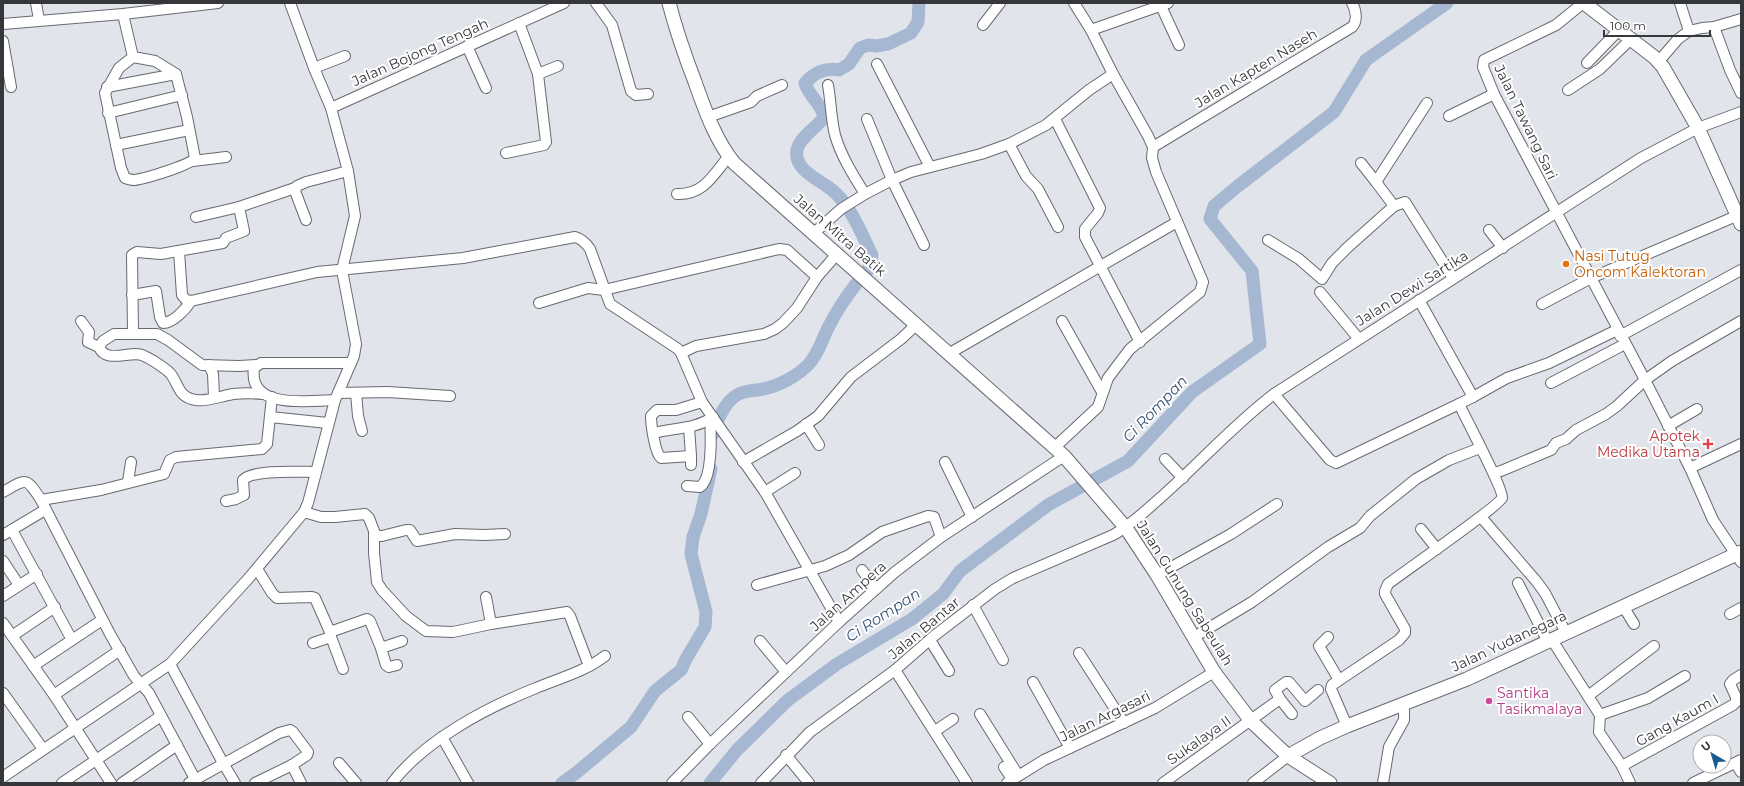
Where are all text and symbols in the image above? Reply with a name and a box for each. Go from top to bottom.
scale bar [1604,12,1710,38]
street label: Jalan Bojong Tengah [348,14,491,91]
text: 100 m [1610,18,1646,33]
street label: Jalan Kapten Naseh [1191,24,1320,112]
street label: Jalan Tawang Sari [1490,61,1562,182]
street label: Jalan Mitra Batik [789,189,890,280]
street label: Jalan Dewi Sartika [1352,246,1471,330]
place label: Nasi Tutug Oncom Kalektoran [1574,247,1706,281]
marker: Nasi Tutug Oncom Kalektoran [1561,259,1571,269]
water label: Ci Rompan [1118,371,1191,446]
place label: Apotek Medika Utama [1597,427,1701,461]
marker: Apotek Medika Utama [1703,439,1713,449]
street label: Jalan Gunung Sabeulah [1132,516,1237,669]
street label: Jalan Ampera [805,557,890,636]
water label: Ci Rompan [842,583,924,646]
street label: Jalan Bantar [884,593,964,664]
street label: Jalan Yudanegara [1448,606,1569,676]
place label: Santika Tasikmalaya [1497,684,1582,718]
street label: Jalan Argasari [1056,686,1153,746]
street label: Gang Kaum I [1632,690,1722,750]
marker: Santika Tasikmalaya [1484,696,1494,706]
street label: Sukalaya II [1164,711,1234,769]
north arrow [1692,734,1732,774]
text: U [1698,738,1714,754]

